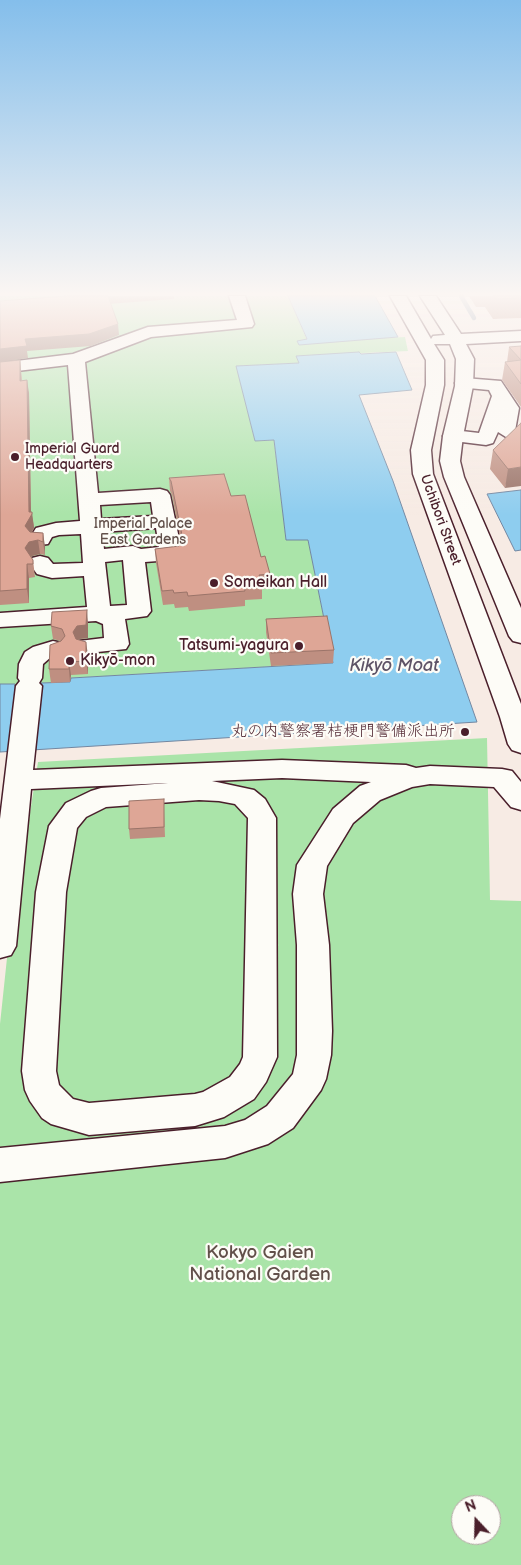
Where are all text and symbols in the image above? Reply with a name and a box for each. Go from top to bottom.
place label: Imperial Guard Headquarters [25,441,120,474]
marker: Imperial Guard Headquarters [9,451,21,463]
street label: Uchibori Street [416,472,464,568]
park label: Imperial Palace East Gardens [94,516,192,548]
place label: Someikan Hall [224,573,327,593]
marker: Someikan Hall [208,577,220,589]
place label: Tatsumi-yagura [179,636,289,656]
marker: Tatsumi-yagura [293,640,305,652]
place label: Kikyō-mon [80,651,155,671]
marker: Kikyō-mon [64,655,76,667]
water label: Kikyō Moat [349,655,439,677]
place label: 丸の内警察署桔梗門警備派出所 [231,722,455,742]
marker: 丸の内警察署桔梗門警備派出所 [459,726,471,738]
park label: Kokyo Gaien National Garden [189,1242,331,1286]
north arrow [451,1495,501,1545]
text: N [463,1497,479,1516]

